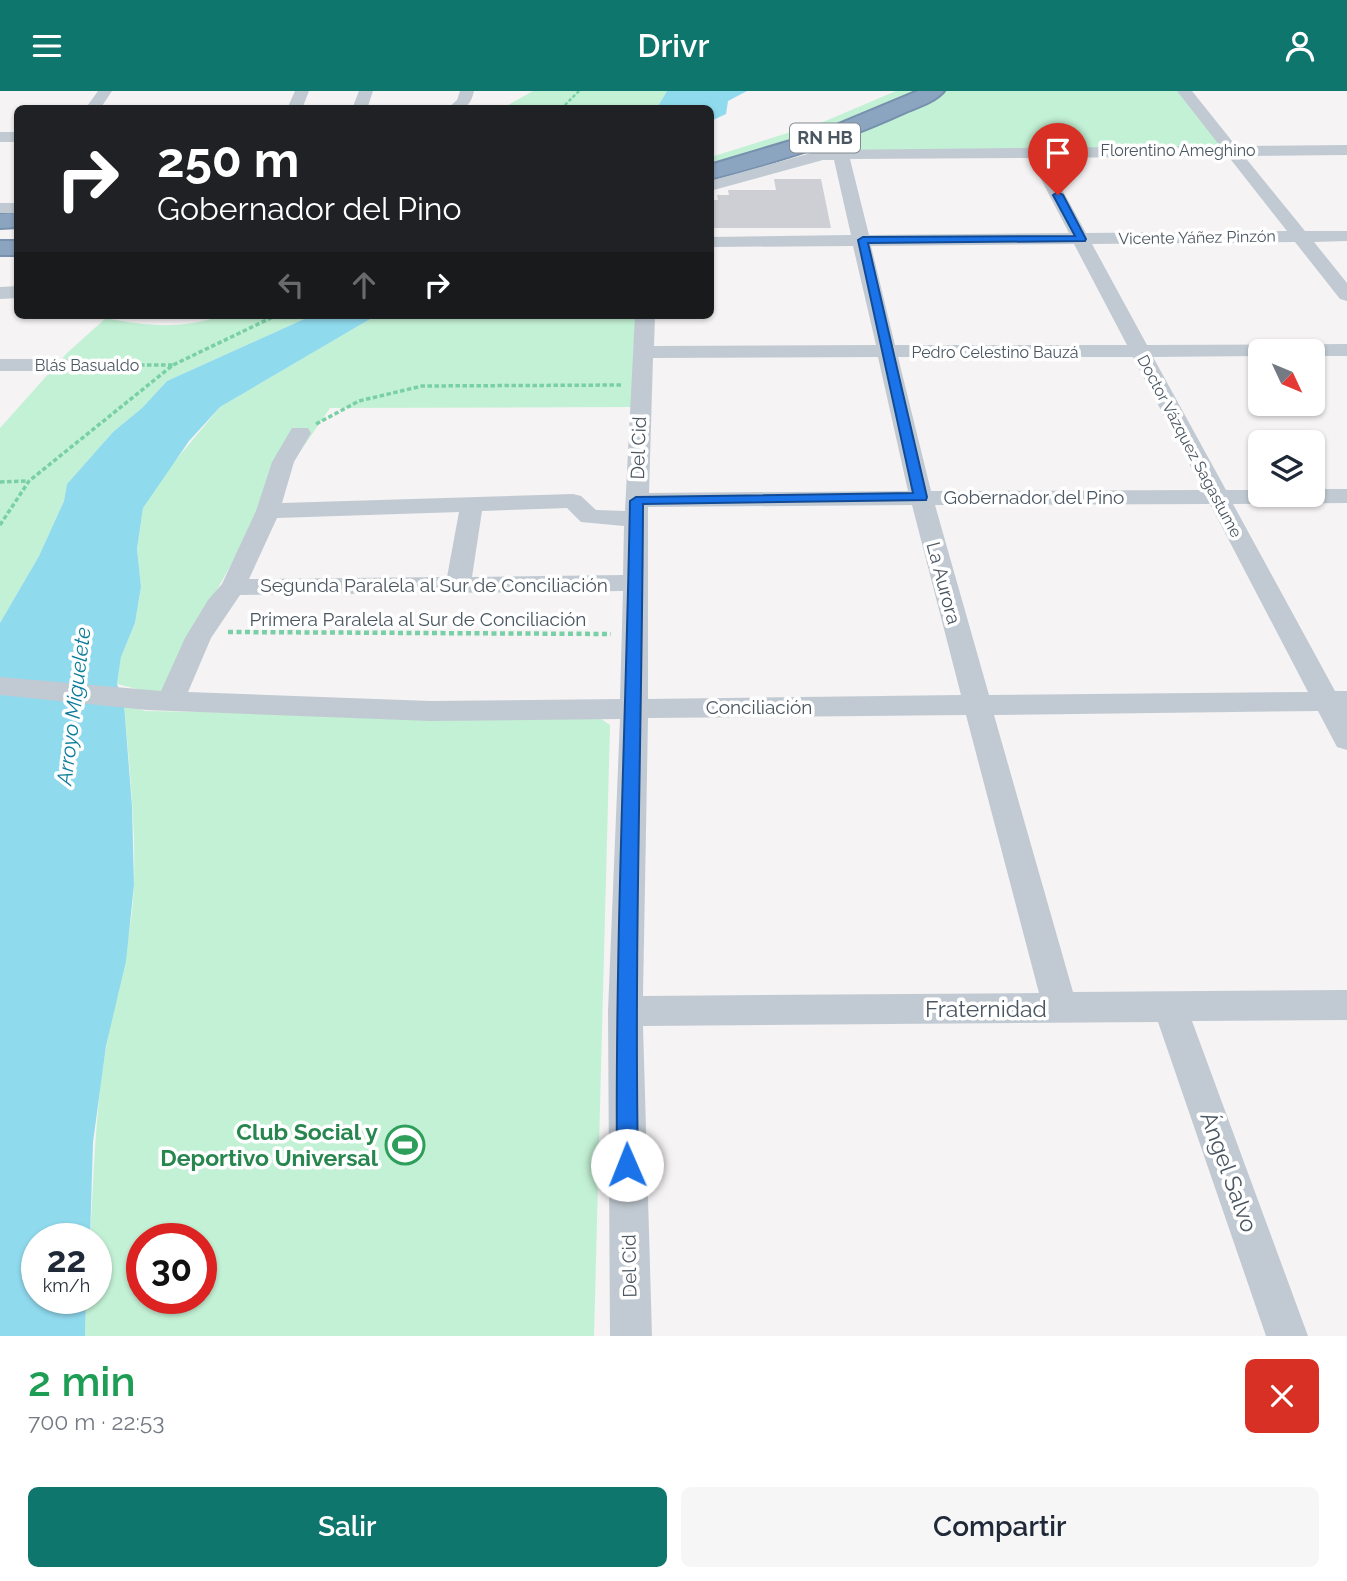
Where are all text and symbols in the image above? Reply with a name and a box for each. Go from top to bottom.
icon: menu [28,27,66,65]
text: Drivr [638,27,709,64]
icon: person [1281,27,1319,65]
road number: RN HB [790,123,860,153]
pin [1028,123,1088,195]
text: 250 m [157,131,299,188]
icon: right [42,133,133,224]
icon: arrive [1039,134,1077,172]
street label: Florentino Ameghino [1100,141,1256,160]
text: Gobernador del Pino [157,190,462,227]
street label: Vicente Yáñez Pinzón [1118,227,1276,248]
icon: left [272,266,310,304]
icon: ahead [345,266,383,304]
icon: right [418,266,456,304]
north arrow [1248,339,1325,417]
map controls [1248,339,1325,507]
street label: Pedro Celestino Bauzá [911,343,1079,362]
street label: Doctor Vázquez Sagastume [1133,352,1246,541]
street label: Blás Basualdo [35,356,139,375]
street label: Del Cid [626,416,650,480]
button: layers [1248,430,1325,507]
street label: Gobernador del Pino [944,486,1124,508]
street label: La Aurora [922,539,966,627]
street label: Segunda Paralela al Sur de Conciliación [260,574,608,596]
street label: Primera Paralela al Sur de Conciliación [250,608,586,630]
water label: Arroyo Miguelete [51,626,96,787]
street label: Conciliación [706,696,812,718]
street label: Fraternidad [925,995,1047,1022]
street label: Ángel Salvo [1195,1108,1264,1236]
place label: Club Social y Deportivo Universal [160,1118,379,1171]
sports icon: Club Social y Deportivo Universal [384,1124,426,1166]
position arrow [590,1128,664,1202]
speed limit sign: 30 [126,1223,217,1314]
street label: Del Cid [617,1234,641,1298]
text: 22 [47,1239,86,1280]
text: km/h [43,1275,90,1296]
text: 2 min [28,1357,136,1406]
button: close [1245,1359,1319,1433]
text: 700 m · 22:53 [28,1408,165,1435]
button: Salir [28,1487,667,1567]
button: Compartir [681,1487,1319,1567]

